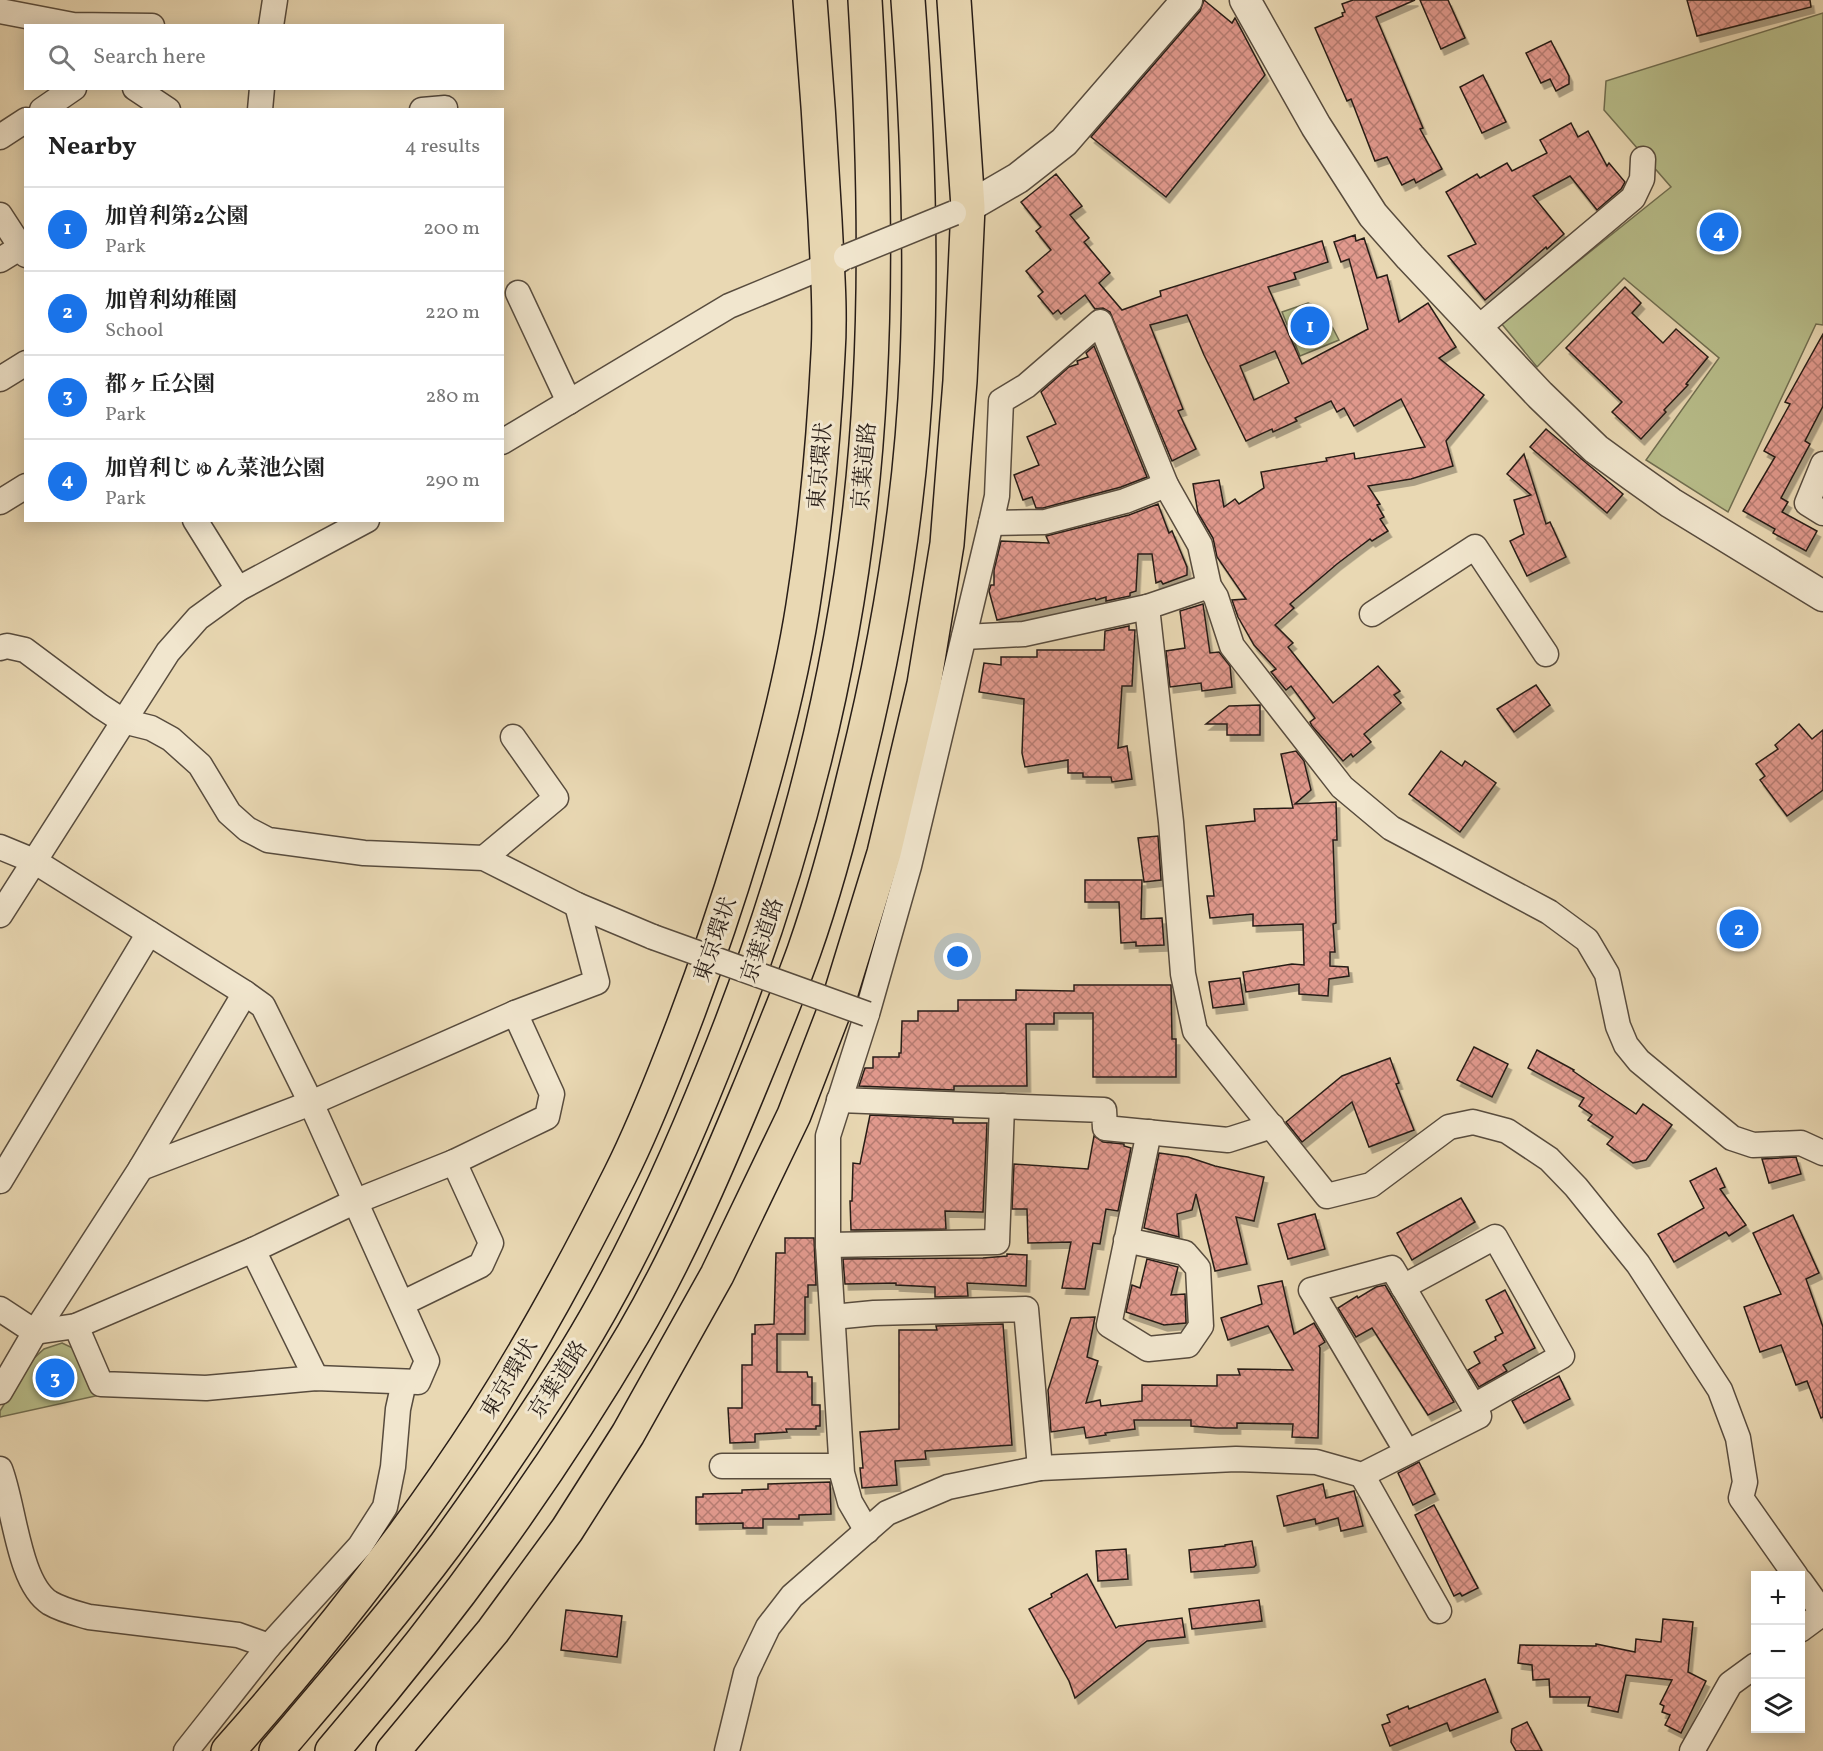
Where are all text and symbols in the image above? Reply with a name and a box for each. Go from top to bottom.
search box [24,24,504,90]
icon: search [45,41,78,74]
text: Search here [93,42,206,73]
text: Nearby [48,129,137,165]
text: 4 results [405,133,480,161]
text: 加曽利第2公園 [105,202,248,233]
pin: 4 [1700,210,1738,254]
text: 1 [63,215,72,243]
text: 200 m [423,215,480,243]
text: Park [105,233,146,261]
text: 加曽利幼稚園 [105,286,237,317]
text: 2 [62,299,73,327]
text: 220 m [425,299,480,327]
pin: 1 [1290,304,1330,348]
text: School [105,317,163,345]
text: 都ヶ丘公園 [105,370,215,401]
text: 3 [62,383,73,411]
text: 280 m [425,383,480,411]
text: Park [105,401,146,429]
street label: 東京環状 [802,421,841,511]
street label: 京葉道路 [846,421,885,511]
text: 加曽利じゅん菜池公園 [105,454,325,485]
text: 4 [61,467,74,495]
text: 290 m [425,467,480,495]
text: Park [105,485,146,513]
street label: 東京環状 [687,893,745,986]
street label: 京葉道路 [734,894,792,987]
pin: 2 [1720,906,1758,952]
your location [943,942,972,971]
street label: 東京環状 [474,1334,546,1425]
street label: 京葉道路 [522,1335,596,1426]
pin: 3 [36,1356,74,1400]
map controls [1751,1571,1805,1733]
button: + [1751,1571,1805,1625]
button: − [1751,1625,1805,1679]
button: layers [1751,1679,1805,1733]

